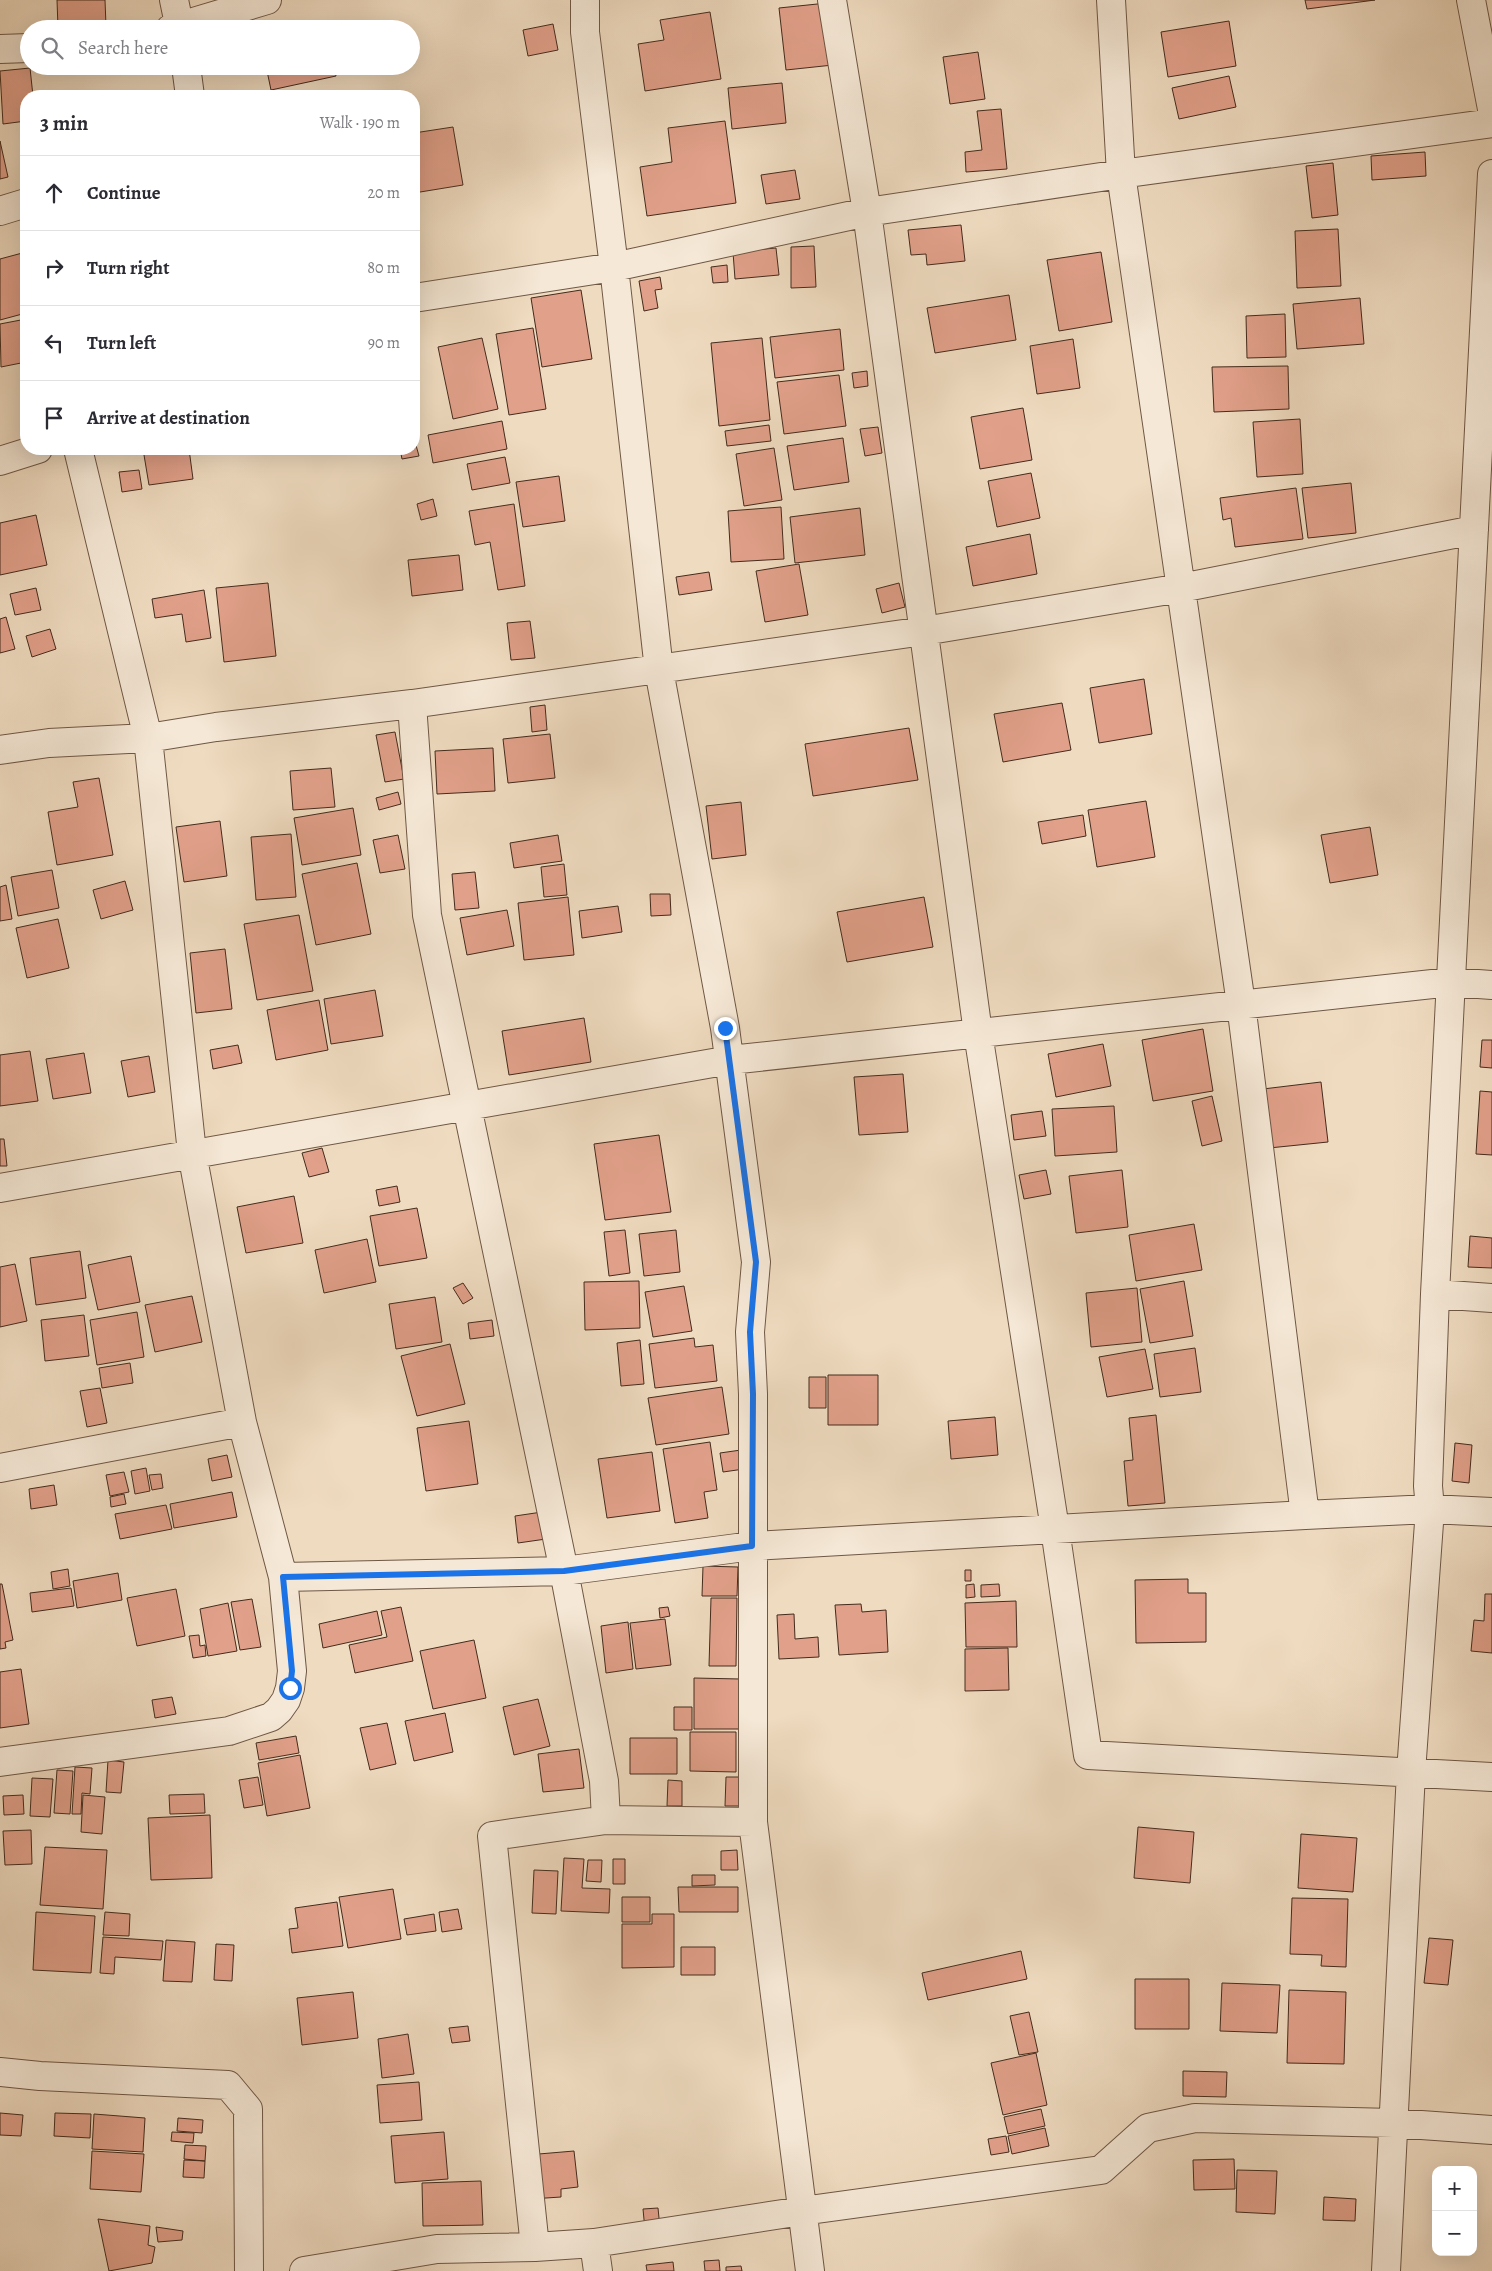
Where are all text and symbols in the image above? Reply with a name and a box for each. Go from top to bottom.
search box [20,20,420,75]
icon: search [38,34,66,62]
text: Search here [78,35,168,61]
text: 3 min [40,109,88,137]
text: Walk · 190 m [320,112,400,134]
icon: ahead [40,179,68,207]
text: Continue [87,180,161,206]
text: 20 m [367,182,400,204]
icon: right [40,254,68,282]
text: Turn right [87,255,169,281]
text: 80 m [367,257,400,279]
icon: left [40,329,68,357]
text: Turn left [87,330,156,356]
text: 90 m [368,332,400,354]
icon: arrive [40,404,68,432]
text: Arrive at destination [87,405,250,431]
route end [714,1017,737,1040]
route start [279,1677,302,1700]
map controls [1432,2166,1477,2256]
button: + [1432,2166,1477,2211]
button: − [1432,2211,1477,2256]

